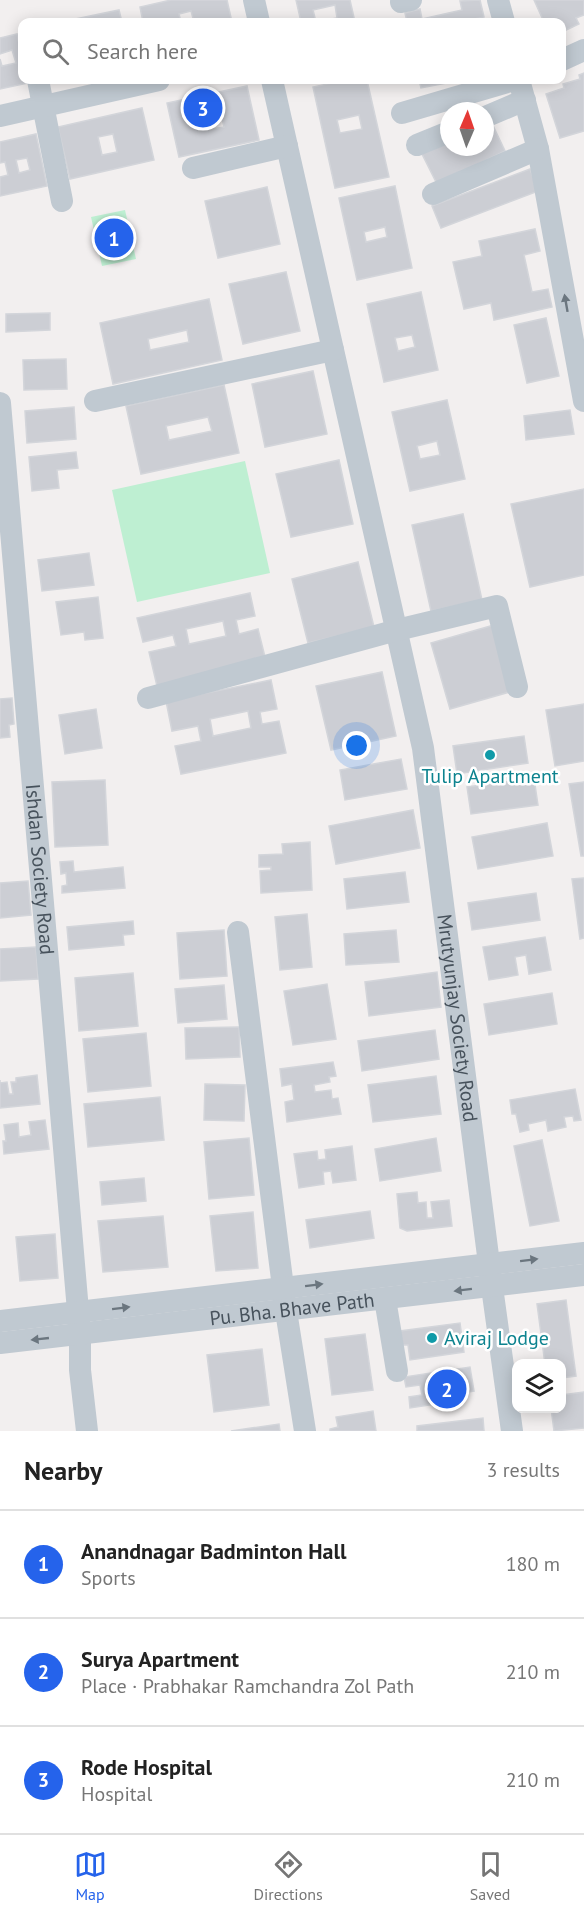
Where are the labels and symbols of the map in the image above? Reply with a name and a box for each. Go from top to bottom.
pin: 3 [184,86,222,130]
north arrow [440,102,494,156]
pin: 1 [94,216,134,260]
one-way arrow [561,293,570,312]
your location [342,731,371,760]
marker: Tulip Apartment [483,748,497,762]
place label: Tulip Apartment [421,763,559,789]
street label: Ishdan Society Road [20,783,60,956]
street label: Mrutyunjay Society Road [431,912,484,1124]
one-way arrow [519,1255,538,1264]
one-way arrow [305,1280,324,1290]
one-way arrow [454,1285,473,1295]
street label: Pu. Bha. Bhave Path [208,1287,376,1331]
one-way arrow [111,1303,130,1313]
place label: Aviraj Lodge [444,1325,549,1351]
marker: Aviraj Lodge [425,1331,439,1345]
one-way arrow [31,1335,50,1344]
pin: 2 [428,1366,466,1412]

